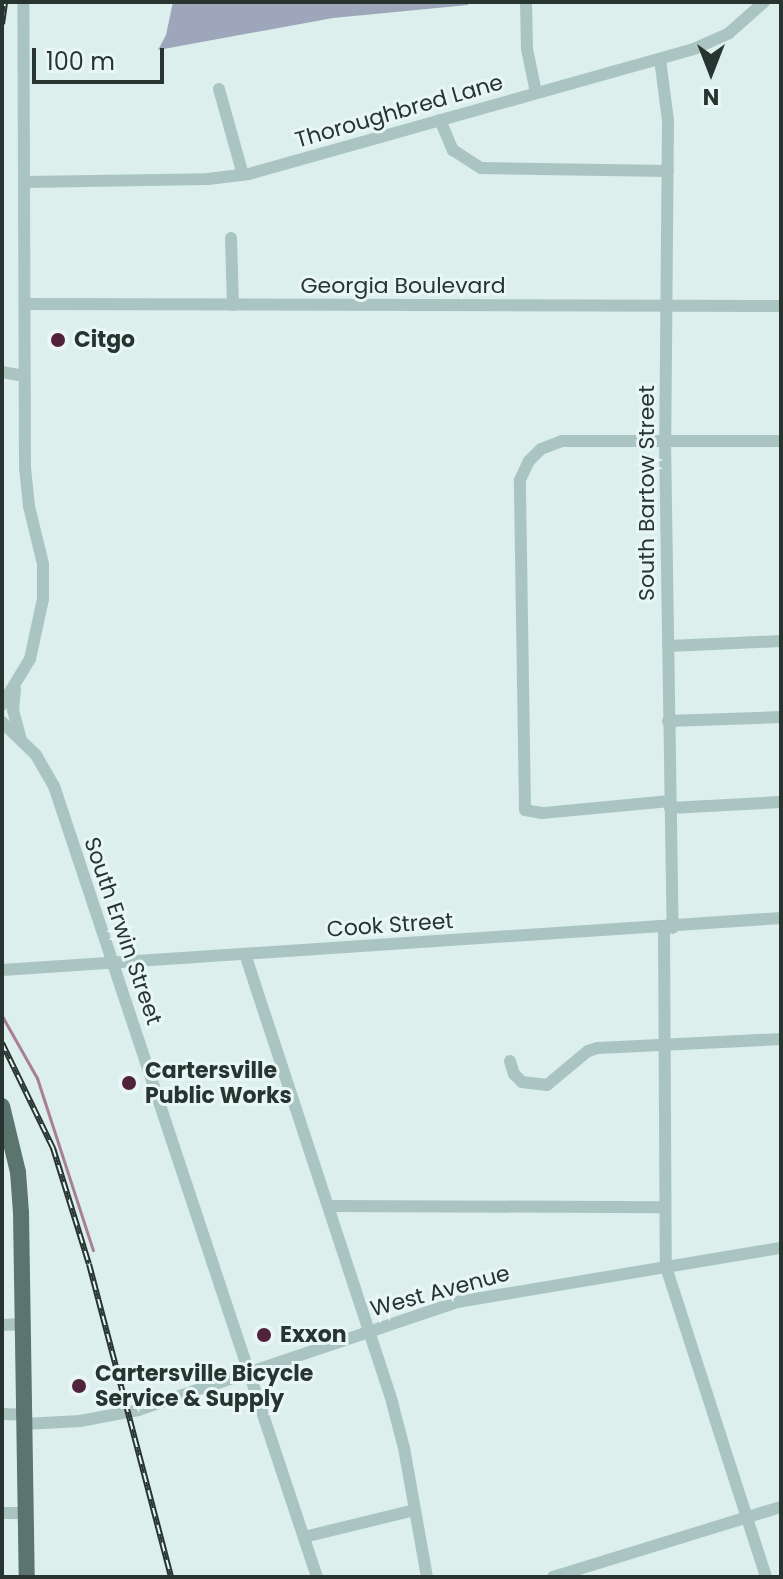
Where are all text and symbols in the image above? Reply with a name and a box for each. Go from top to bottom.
scale bar [36,32,168,82]
north arrow [671,32,751,112]
text: 100 m [46,45,115,78]
street label: Thoroughbred Lane [292,69,506,153]
text: N [703,81,719,112]
street label: Georgia Boulevard [300,273,506,299]
place label: Citgo [74,327,135,353]
marker: Citgo [49,331,67,349]
street label: South Bartow Street [634,385,660,601]
street label: South Erwin Street [79,834,167,1028]
street label: Cook Street [326,907,454,943]
place label: Cartersville Public Works [145,1057,292,1108]
marker: Cartersville Public Works [120,1074,138,1092]
street label: West Avenue [367,1260,513,1322]
place label: Exxon [280,1322,347,1348]
marker: Exxon [255,1326,273,1344]
place label: Cartersville Bicycle Service & Supply [95,1360,313,1412]
marker: Cartersville Bicycle Service & Supply [70,1377,88,1395]

